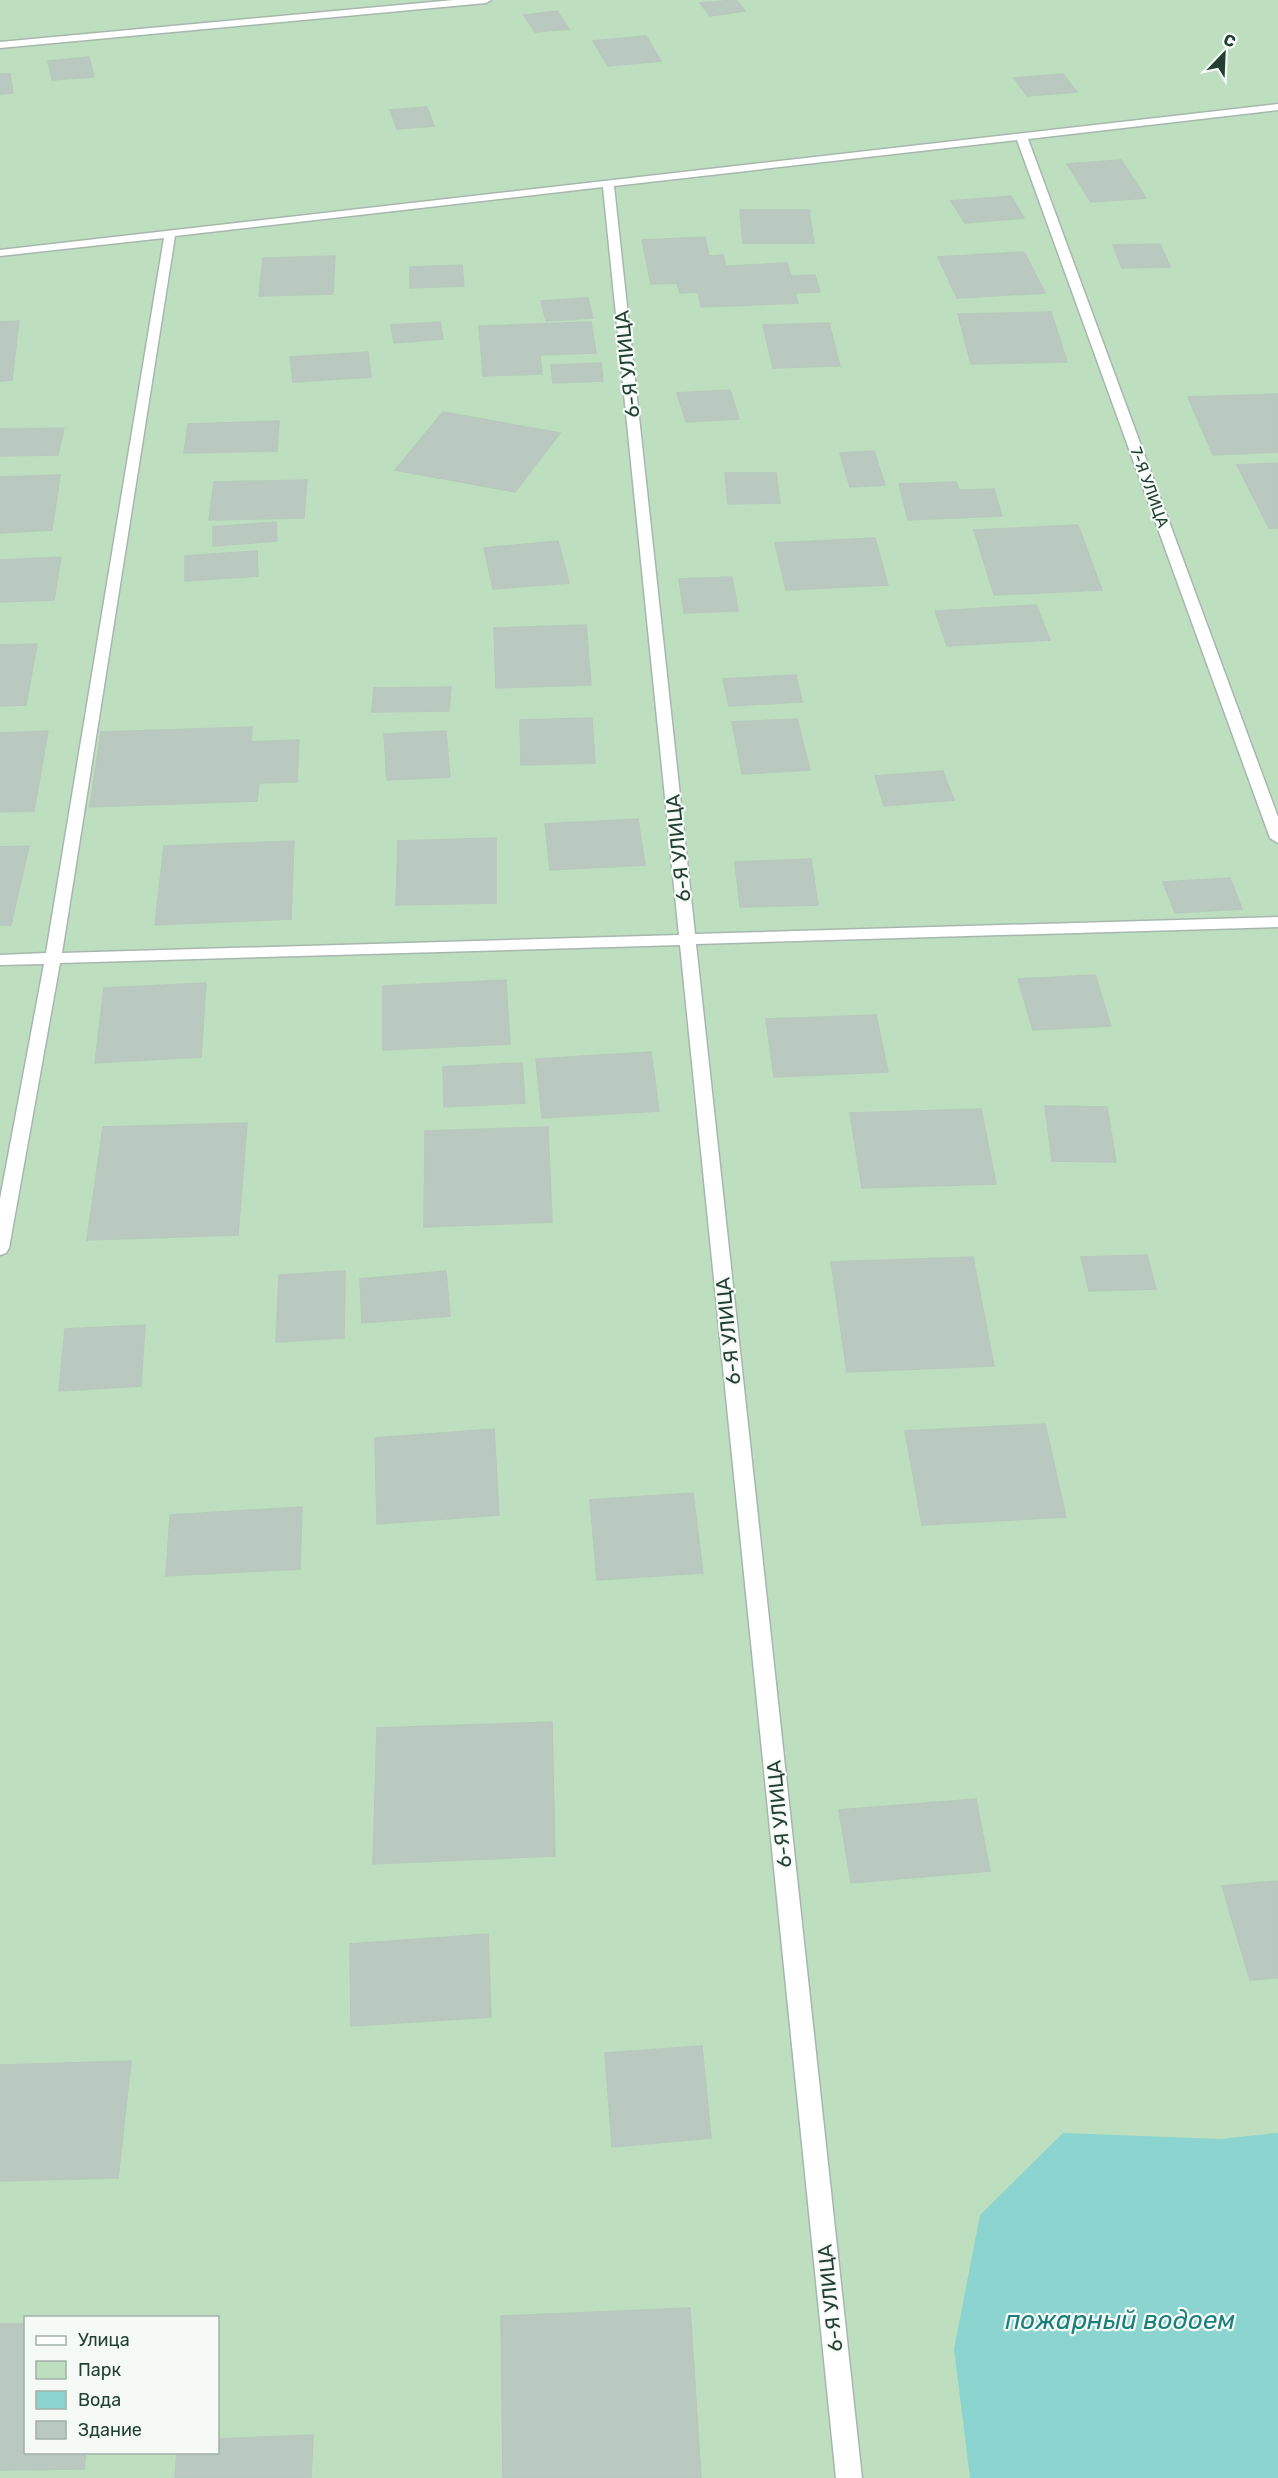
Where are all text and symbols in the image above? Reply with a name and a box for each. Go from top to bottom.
north arrow [1194,24,1254,84]
text: С [1221,30,1239,52]
street label: 6-Я УЛИЦА [609,309,645,419]
street label: 7-Я УЛИЦА [1126,444,1173,530]
street label: 6-Я УЛИЦА [660,793,696,903]
street label: 6-Я УЛИЦА [710,1276,746,1386]
street label: 6-Я УЛИЦА [761,1759,797,1869]
street label: 6-Я УЛИЦА [812,2243,848,2353]
water label: пожарный водоем [1005,2305,1235,2336]
legend [24,2316,219,2454]
text: Улица [78,2329,130,2351]
text: Парк [78,2359,122,2381]
text: Вода [78,2389,121,2411]
text: Здание [78,2419,142,2441]

